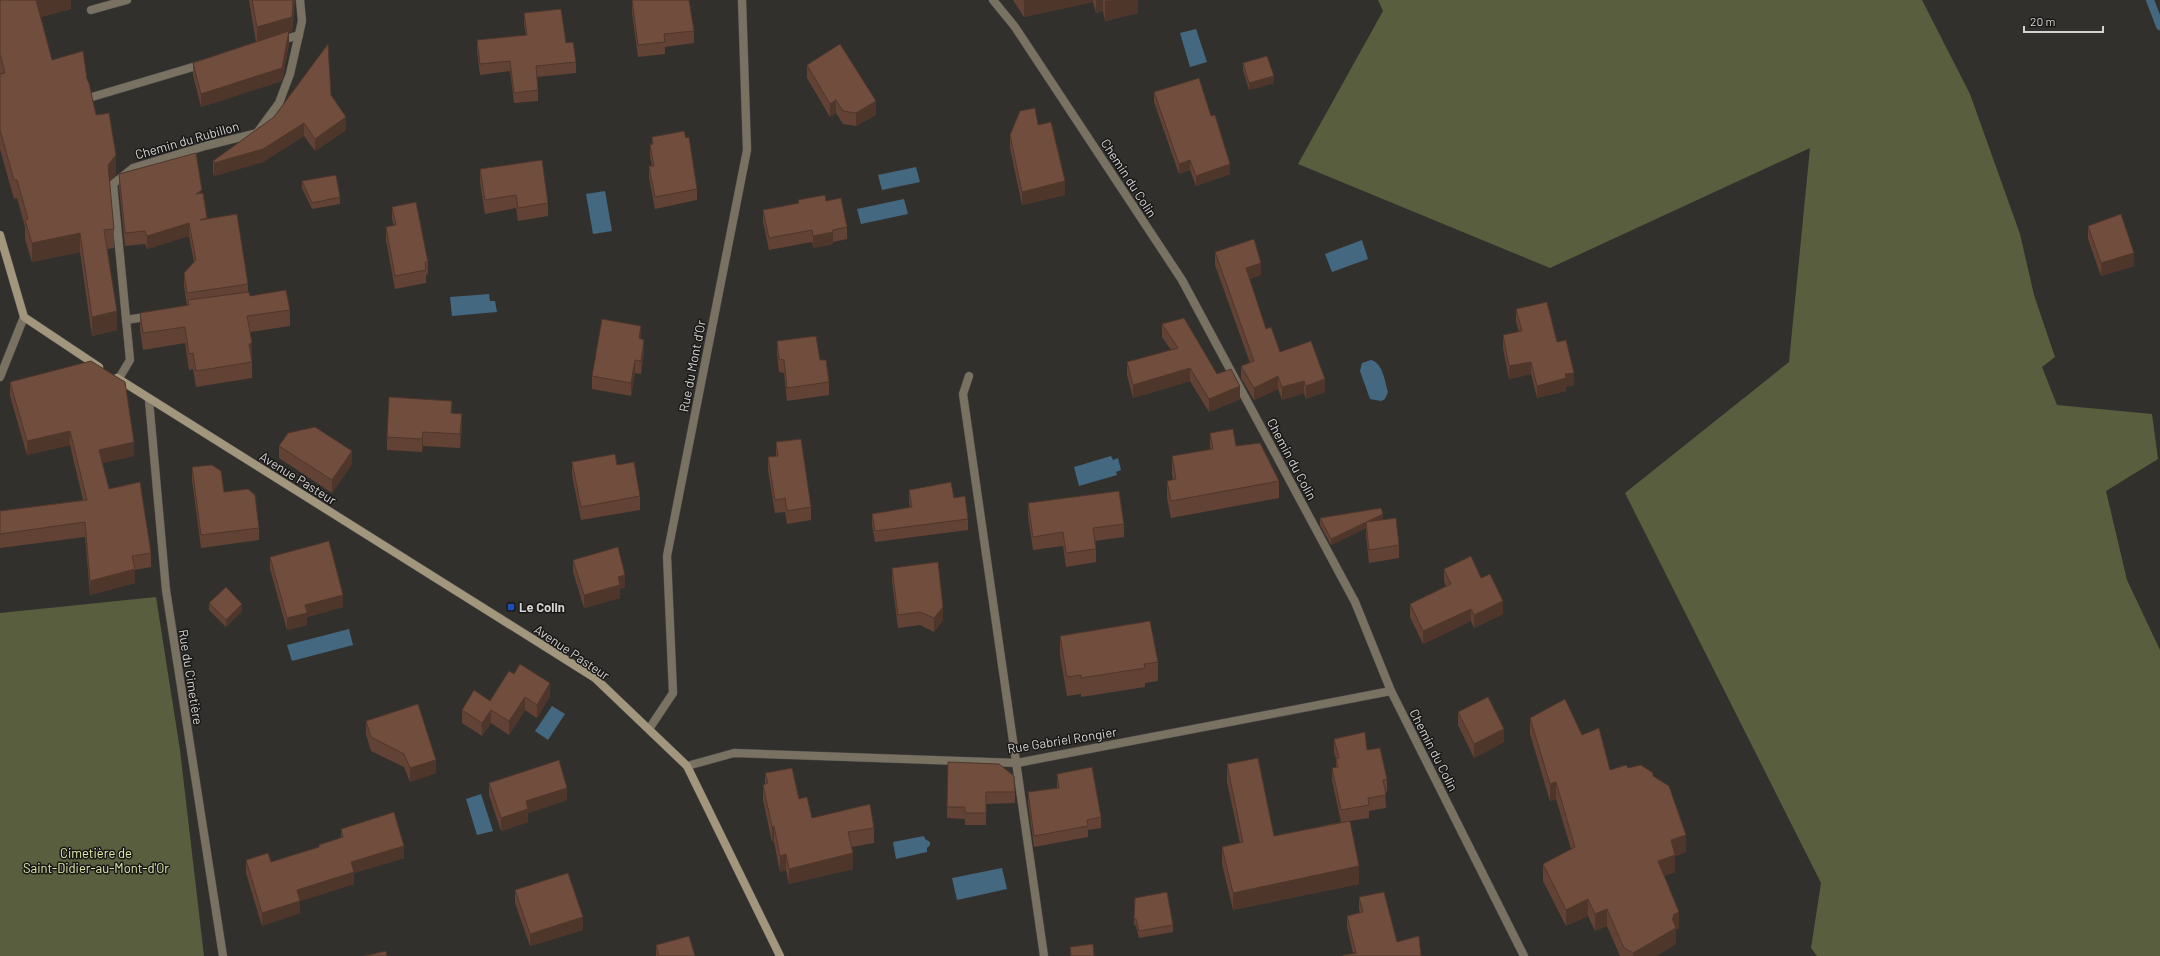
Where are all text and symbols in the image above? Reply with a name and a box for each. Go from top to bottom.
scale bar [2024,8,2103,34]
text: 20 m [2030,14,2056,28]
street label: Chemin du Rubillon [133,117,241,163]
street label: Chemin du Colin [1098,136,1160,220]
street label: Rue du Mont d'Or [675,318,709,413]
street label: Chemin du Colin [1264,415,1320,503]
street label: Avenue Pasteur [257,448,340,508]
place label: Le Colin [519,599,565,615]
marker: Le Colin [506,602,516,612]
street label: Avenue Pasteur [531,621,613,683]
street label: Rue du Cimetière [176,628,206,726]
street label: Chemin du Colin [1406,706,1462,794]
street label: Rue Gabriel Rongier [1006,723,1118,757]
park label: Cimetière de Saint-Didier-au-Mont-d'Or [23,845,169,876]

